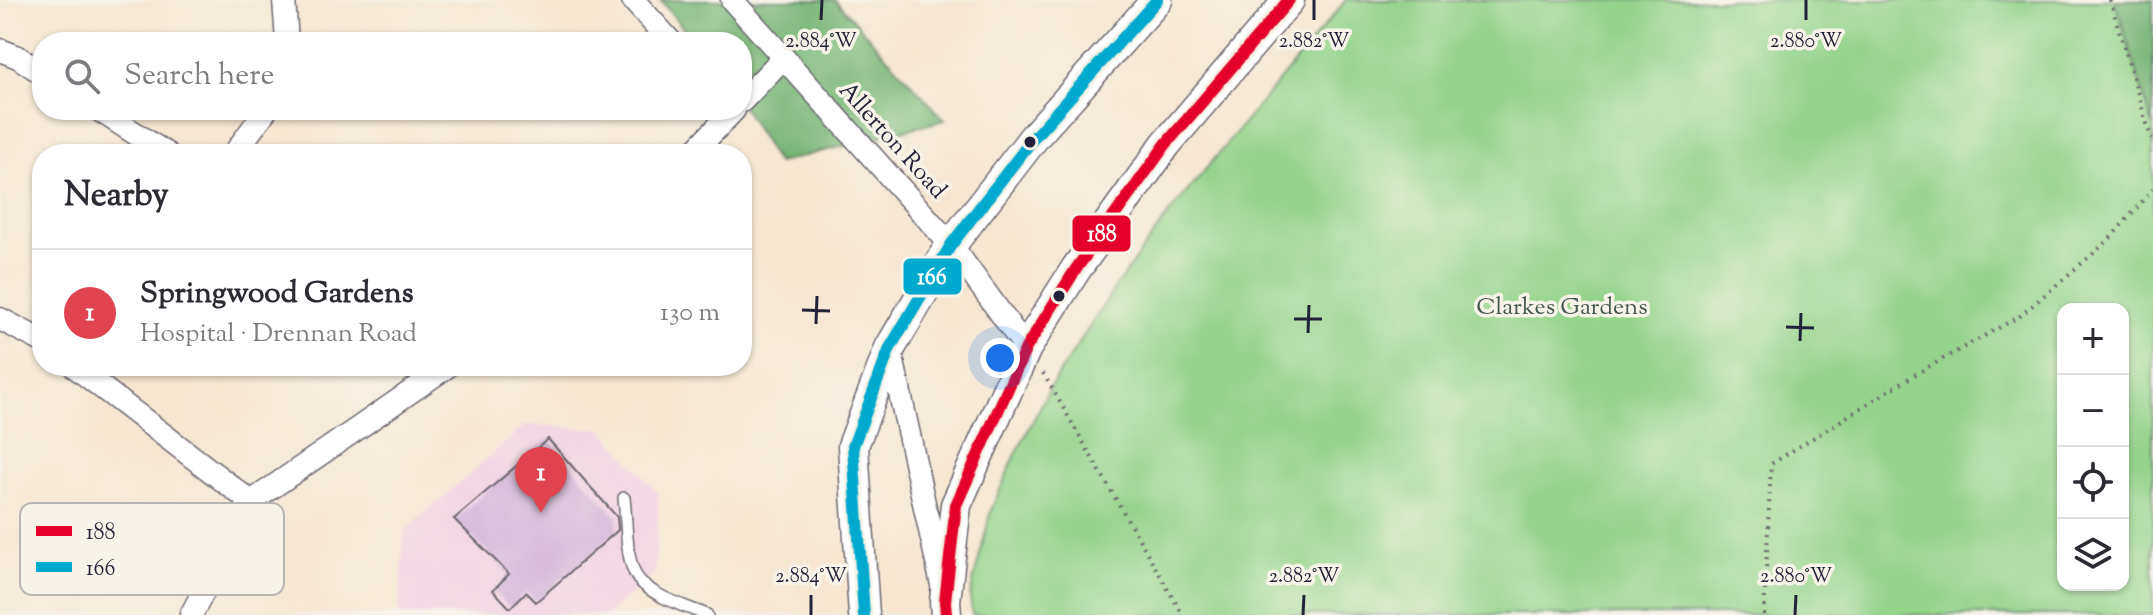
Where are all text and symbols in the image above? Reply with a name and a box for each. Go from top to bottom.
text: 2.884°W [785,28,857,57]
text: 2.882°W [1279,28,1349,57]
text: 2.880°W [1770,28,1842,57]
search box [32,32,752,120]
icon: search [60,54,104,98]
text: Search here [124,55,274,98]
street label: Allerton Road [830,75,954,207]
unlabelled marker [1022,134,1038,150]
text: Nearby [64,172,169,221]
line badge: 188 [1071,214,1132,253]
text: 188 [1087,220,1117,252]
line badge: 166 [902,257,963,296]
text: 166 [917,263,947,295]
text: Springwood Gardens [140,273,413,316]
unlabelled marker [1051,288,1067,304]
park label: Clarkes Gardens [1476,291,1648,325]
text: 1 [86,295,94,332]
text: 130 m [660,295,720,332]
map controls [2057,303,2129,591]
button: + [2057,303,2129,375]
text: Hospital · Drennan Road [140,316,417,353]
your location [980,338,1020,378]
button: − [2057,375,2129,447]
pin: 1 [515,447,567,513]
button: locate [2057,447,2129,519]
legend [20,503,284,595]
text: 188 [86,518,115,550]
button: layers [2057,519,2129,591]
text: 166 [86,554,115,586]
text: 2.884°W [775,563,847,592]
text: 2.882°W [1269,563,1339,592]
text: 2.880°W [1760,563,1832,592]

